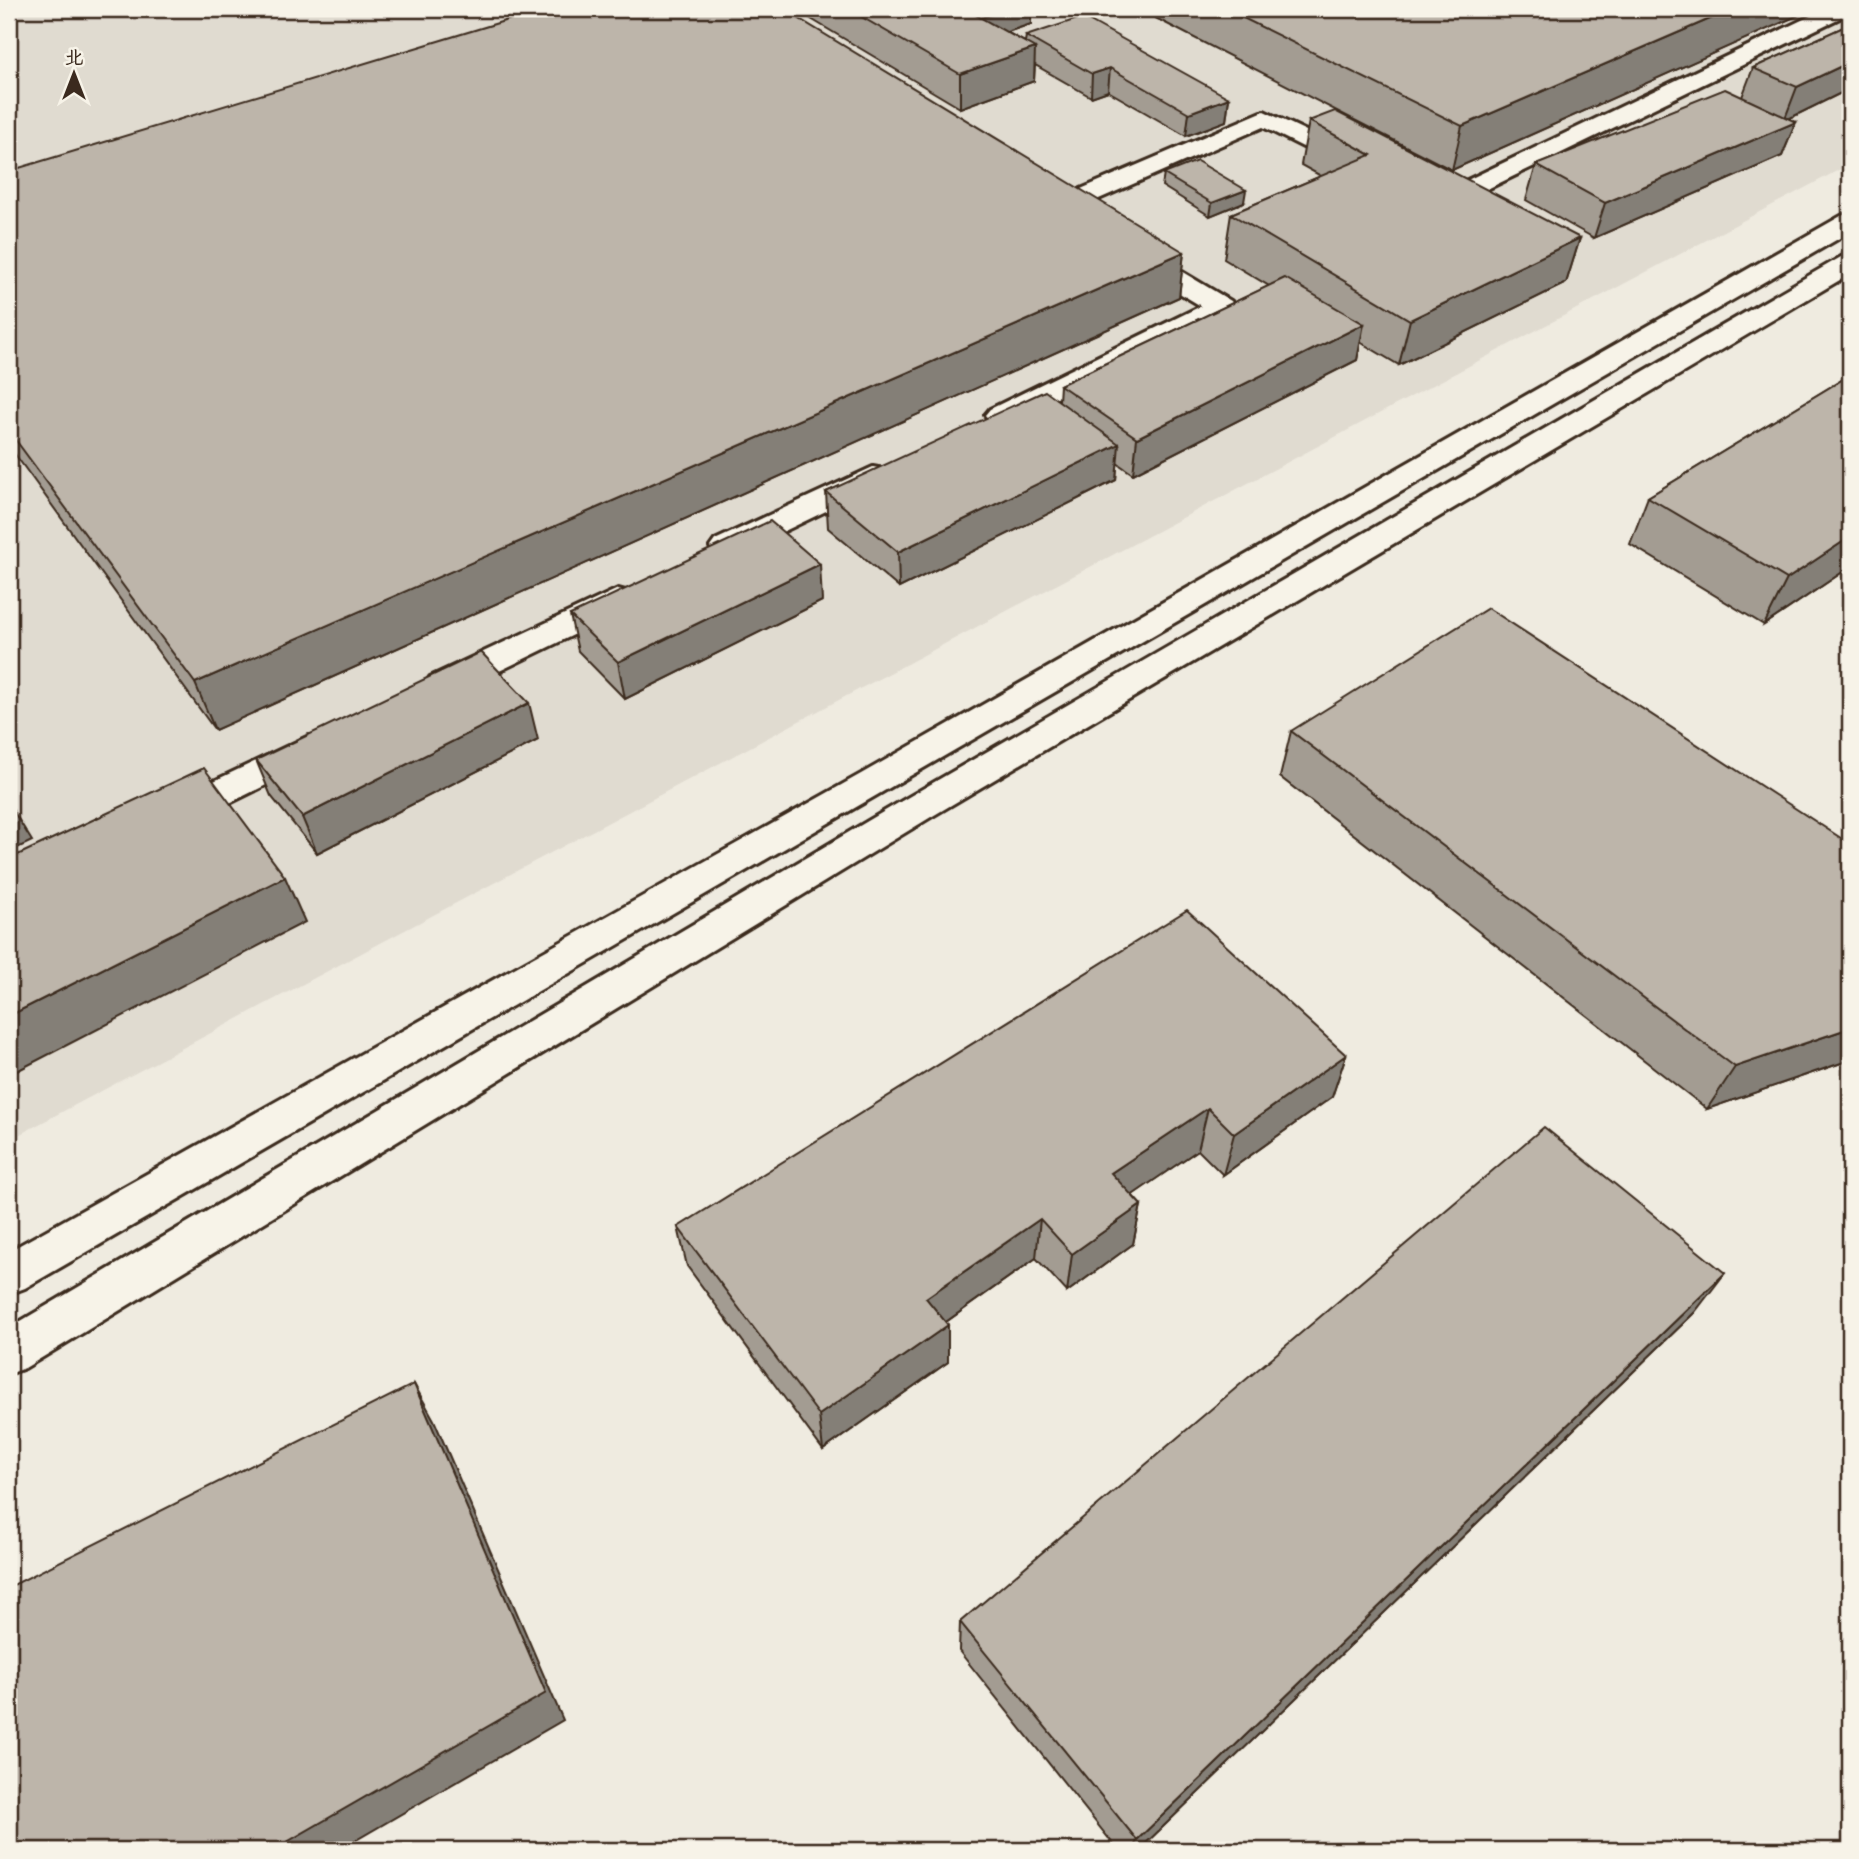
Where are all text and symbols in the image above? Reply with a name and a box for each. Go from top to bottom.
north arrow [38,38,108,108]
text: 北 [64,45,84,69]

